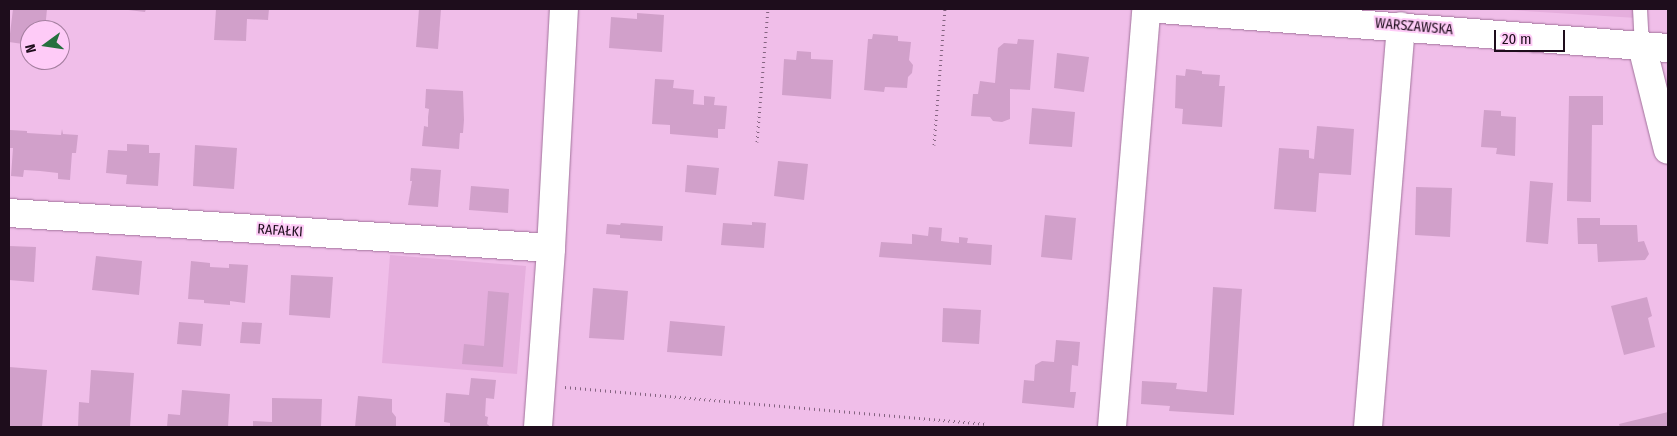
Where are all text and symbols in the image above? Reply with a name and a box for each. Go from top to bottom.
street label: WARSZAWSKA [1374,15,1454,39]
north arrow [20,20,70,70]
scale bar [1497,20,1568,52]
text: 20 m [1502,30,1532,48]
text: N [22,42,40,55]
street label: RAFAŁKI [257,221,303,241]

